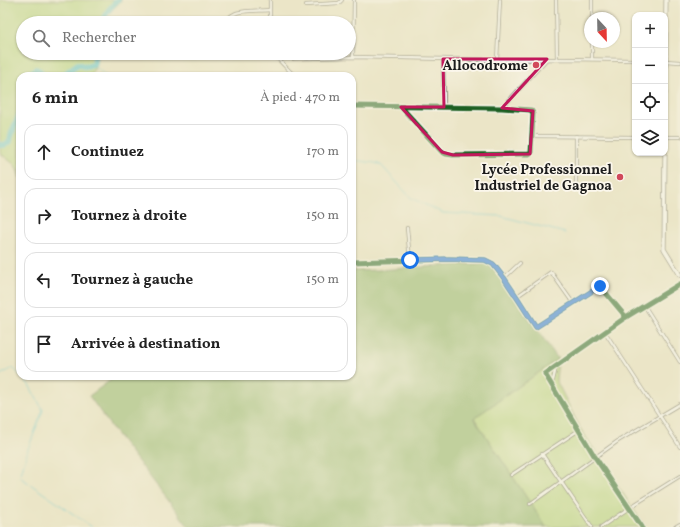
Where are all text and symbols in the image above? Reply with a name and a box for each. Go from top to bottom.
north arrow [584,12,620,48]
map controls [632,12,668,156]
button: + [632,12,668,48]
search box [16,16,356,60]
icon: search [30,27,52,49]
text: Rechercher [62,28,136,49]
button: − [632,48,668,84]
place label: Allocodrome [442,57,528,76]
marker: Allocodrome [531,60,541,70]
button: locate [632,84,668,120]
text: 6 min [32,87,78,110]
text: À pied · 470 m [260,89,340,107]
button: layers [632,120,668,156]
icon: ahead [33,141,55,163]
text: Continuez [71,142,144,163]
text: 170 m [306,143,339,161]
place label: Lycée Professionnel Industriel de Gagnoa [474,161,612,196]
marker: Lycée Professionnel Industriel de Gagnoa [615,172,625,182]
icon: right [33,205,55,227]
text: Tournez à droite [71,206,187,227]
text: 150 m [306,207,339,225]
route start [401,251,419,269]
icon: left [33,269,55,291]
text: Tournez à gauche [71,270,193,291]
text: 150 m [306,271,339,289]
route end [591,277,609,295]
icon: arrive [33,333,55,355]
text: Arrivée à destination [71,334,220,355]

